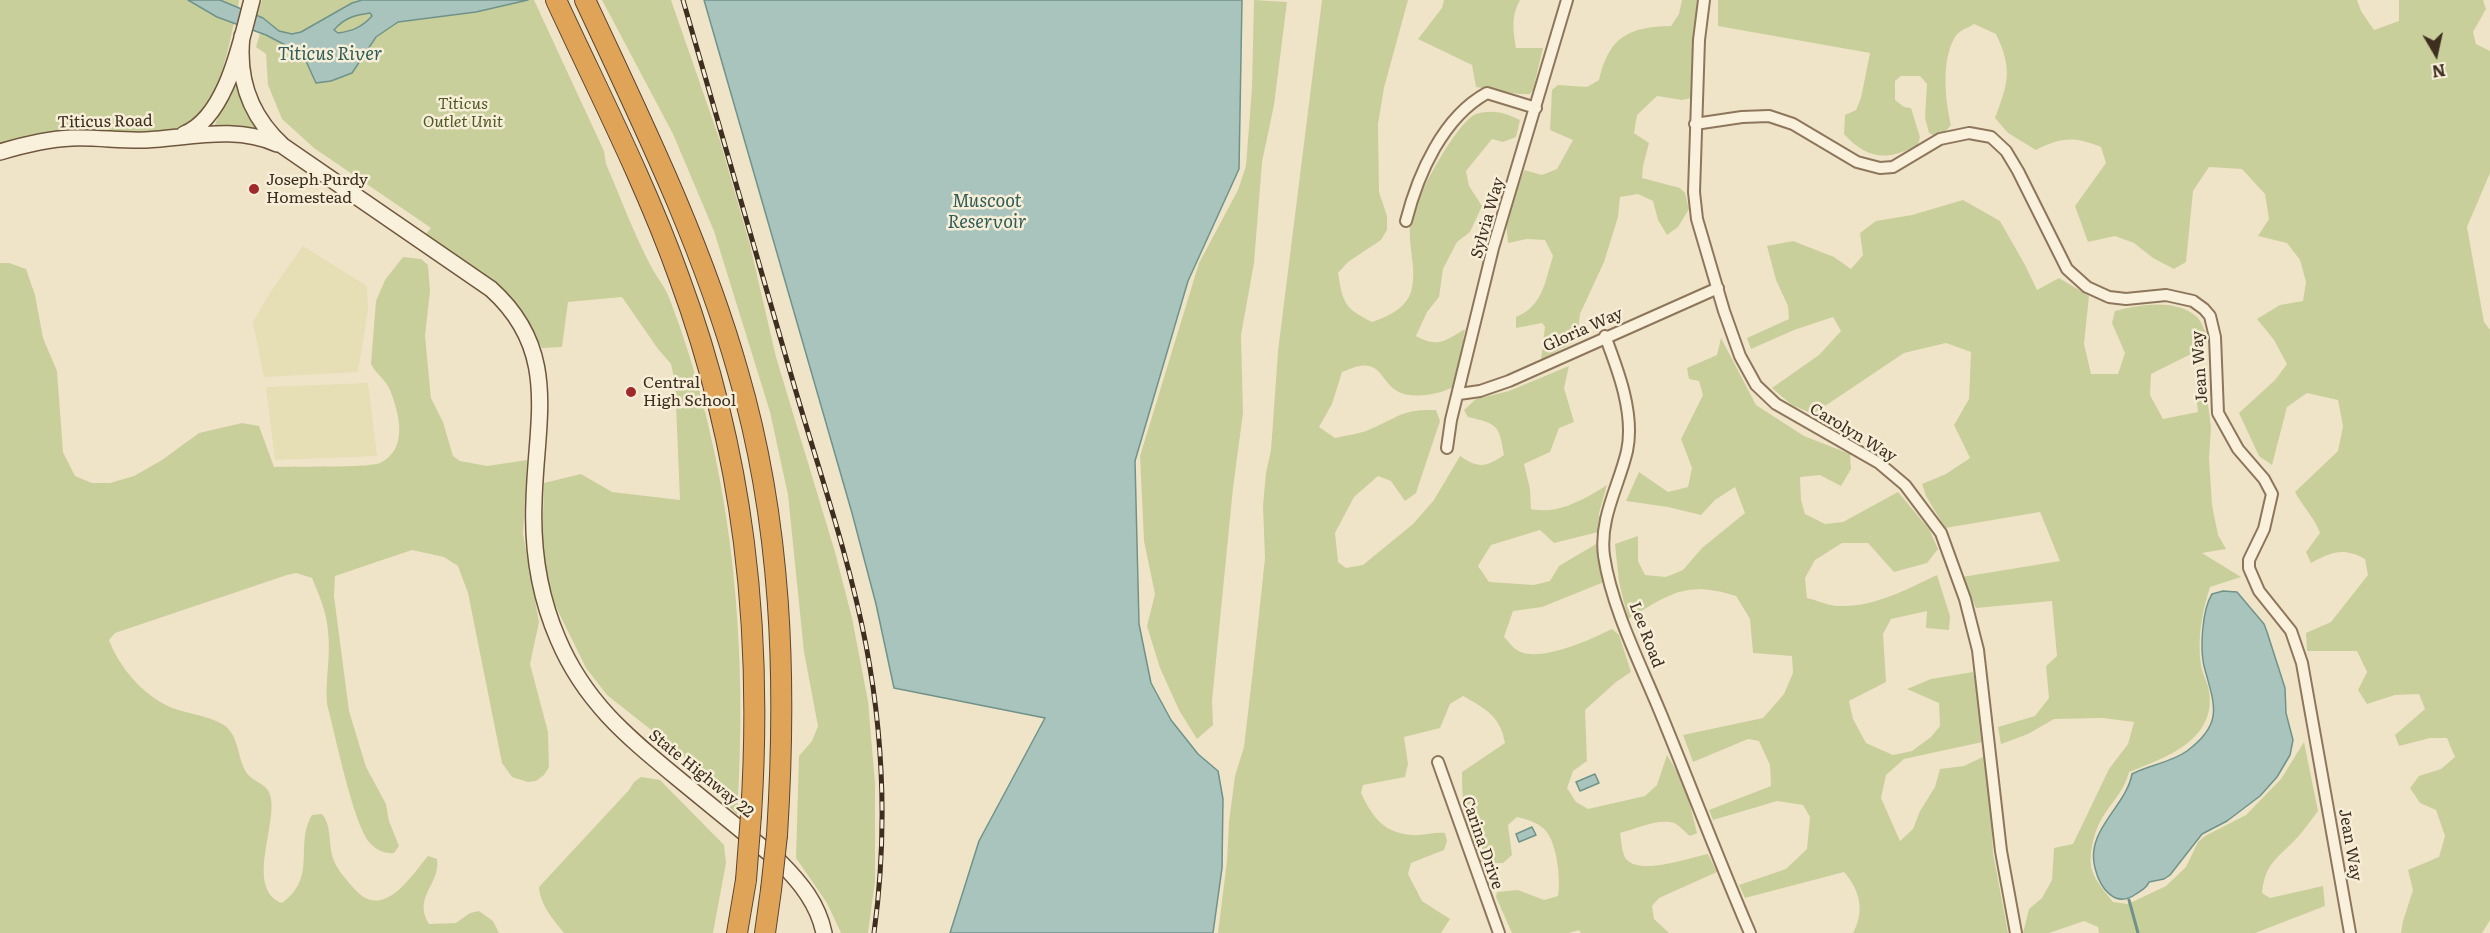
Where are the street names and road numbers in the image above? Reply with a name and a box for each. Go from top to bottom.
street label: Titicus Road [57,112,153,132]
street label: Sylvia Way [1467,175,1509,261]
street label: Gloria Way [1540,304,1626,356]
street label: Jean Way [2188,330,2212,404]
street label: Carolyn Way [1806,400,1900,466]
street label: Lee Road [1625,599,1667,671]
street label: State Highway 22 [645,726,757,822]
street label: Carina Drive [1457,794,1507,892]
street label: Jean Way [2334,807,2366,883]

